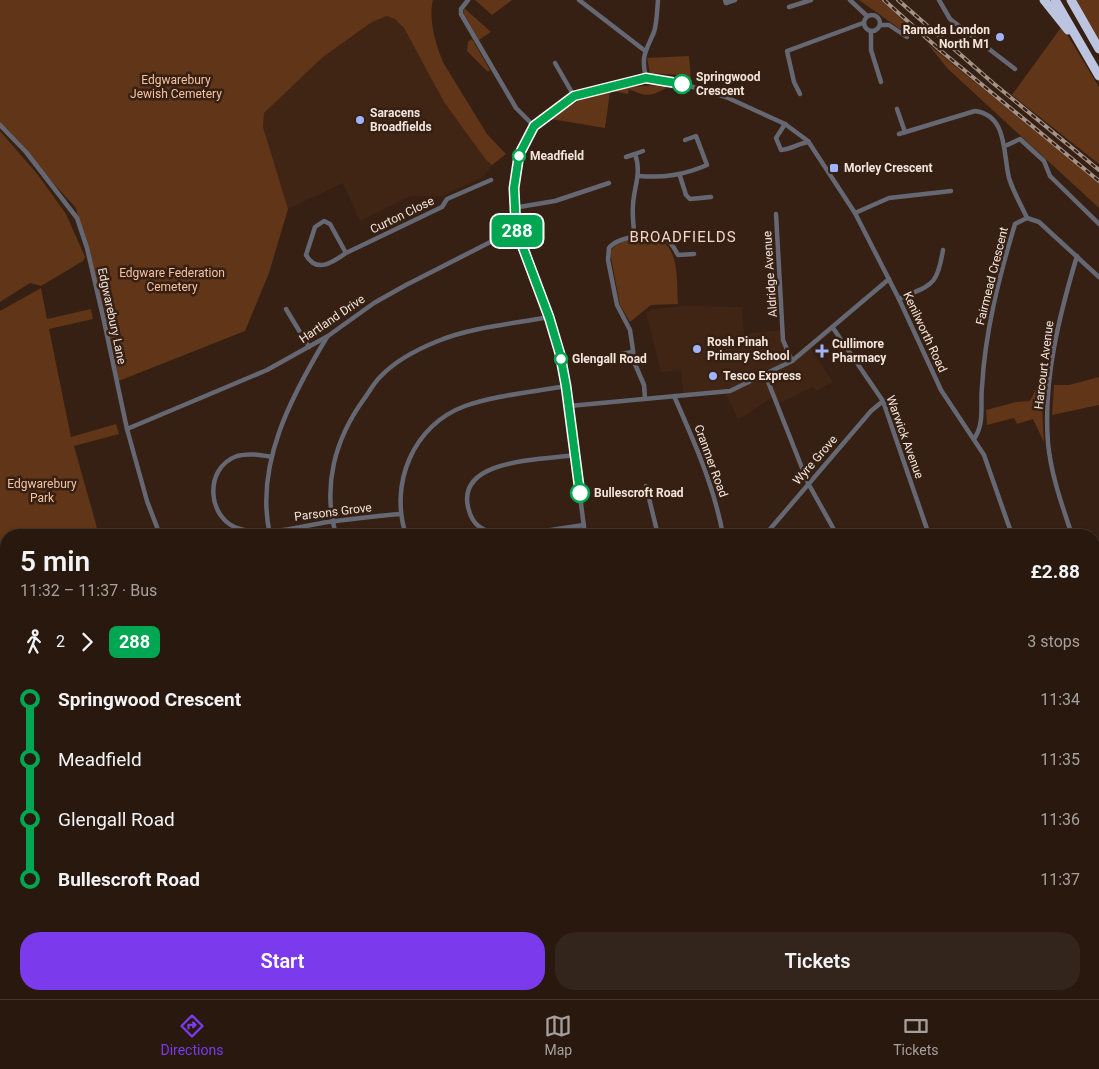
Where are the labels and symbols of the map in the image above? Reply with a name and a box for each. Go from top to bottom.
place label: Ramada London North M1 [903,23,990,51]
marker: Ramada London North M1 [994,31,1006,43]
place label: Springwood Crescent [696,70,761,98]
park label: Edgwarebury Jewish Cemetery [130,73,222,101]
marker: Springwood Crescent [672,74,692,94]
place label: Saracens Broadfields [370,106,432,134]
marker: Saracens Broadfields [354,114,366,126]
marker: Meadfield [512,149,526,163]
place label: Meadfield [530,149,584,163]
place label: Morley Crescent [844,161,933,175]
marker: Morley Crescent [828,162,840,174]
street label: Curton Close [368,194,436,236]
line badge: 288 [488,215,546,247]
street label: Fairmead Crescent [973,225,1011,327]
district label: BROADFIELDS [629,228,737,246]
street label: Aldridge Avenue [760,230,780,318]
street label: Edgwarebury Lane [95,266,129,366]
park label: Edgware Federation Cemetery [119,266,225,294]
street label: Kenilworth Road [900,289,950,375]
street label: Hartland Drive [297,292,367,346]
street label: Harcourt Avenue [1032,320,1056,410]
place label: Rosh Pinah Primary School [707,335,790,363]
place label: Cullimore Pharmacy [832,337,887,365]
marker: Rosh Pinah Primary School [691,343,703,355]
marker: Cullimore Pharmacy [816,345,828,357]
marker: Glengall Road [554,352,568,366]
place label: Glengall Road [572,352,647,366]
place label: Tesco Express [723,369,801,383]
marker: Tesco Express [707,370,719,382]
street label: Warwick Avenue [883,393,927,481]
street label: Cranmer Road [691,423,731,499]
street label: Wyre Grove [790,433,840,487]
park label: Edgwarebury Park [7,477,77,505]
marker: Bullescroft Road [570,483,590,503]
place label: Bullescroft Road [594,486,684,500]
street label: Parsons Grove [293,500,373,524]

